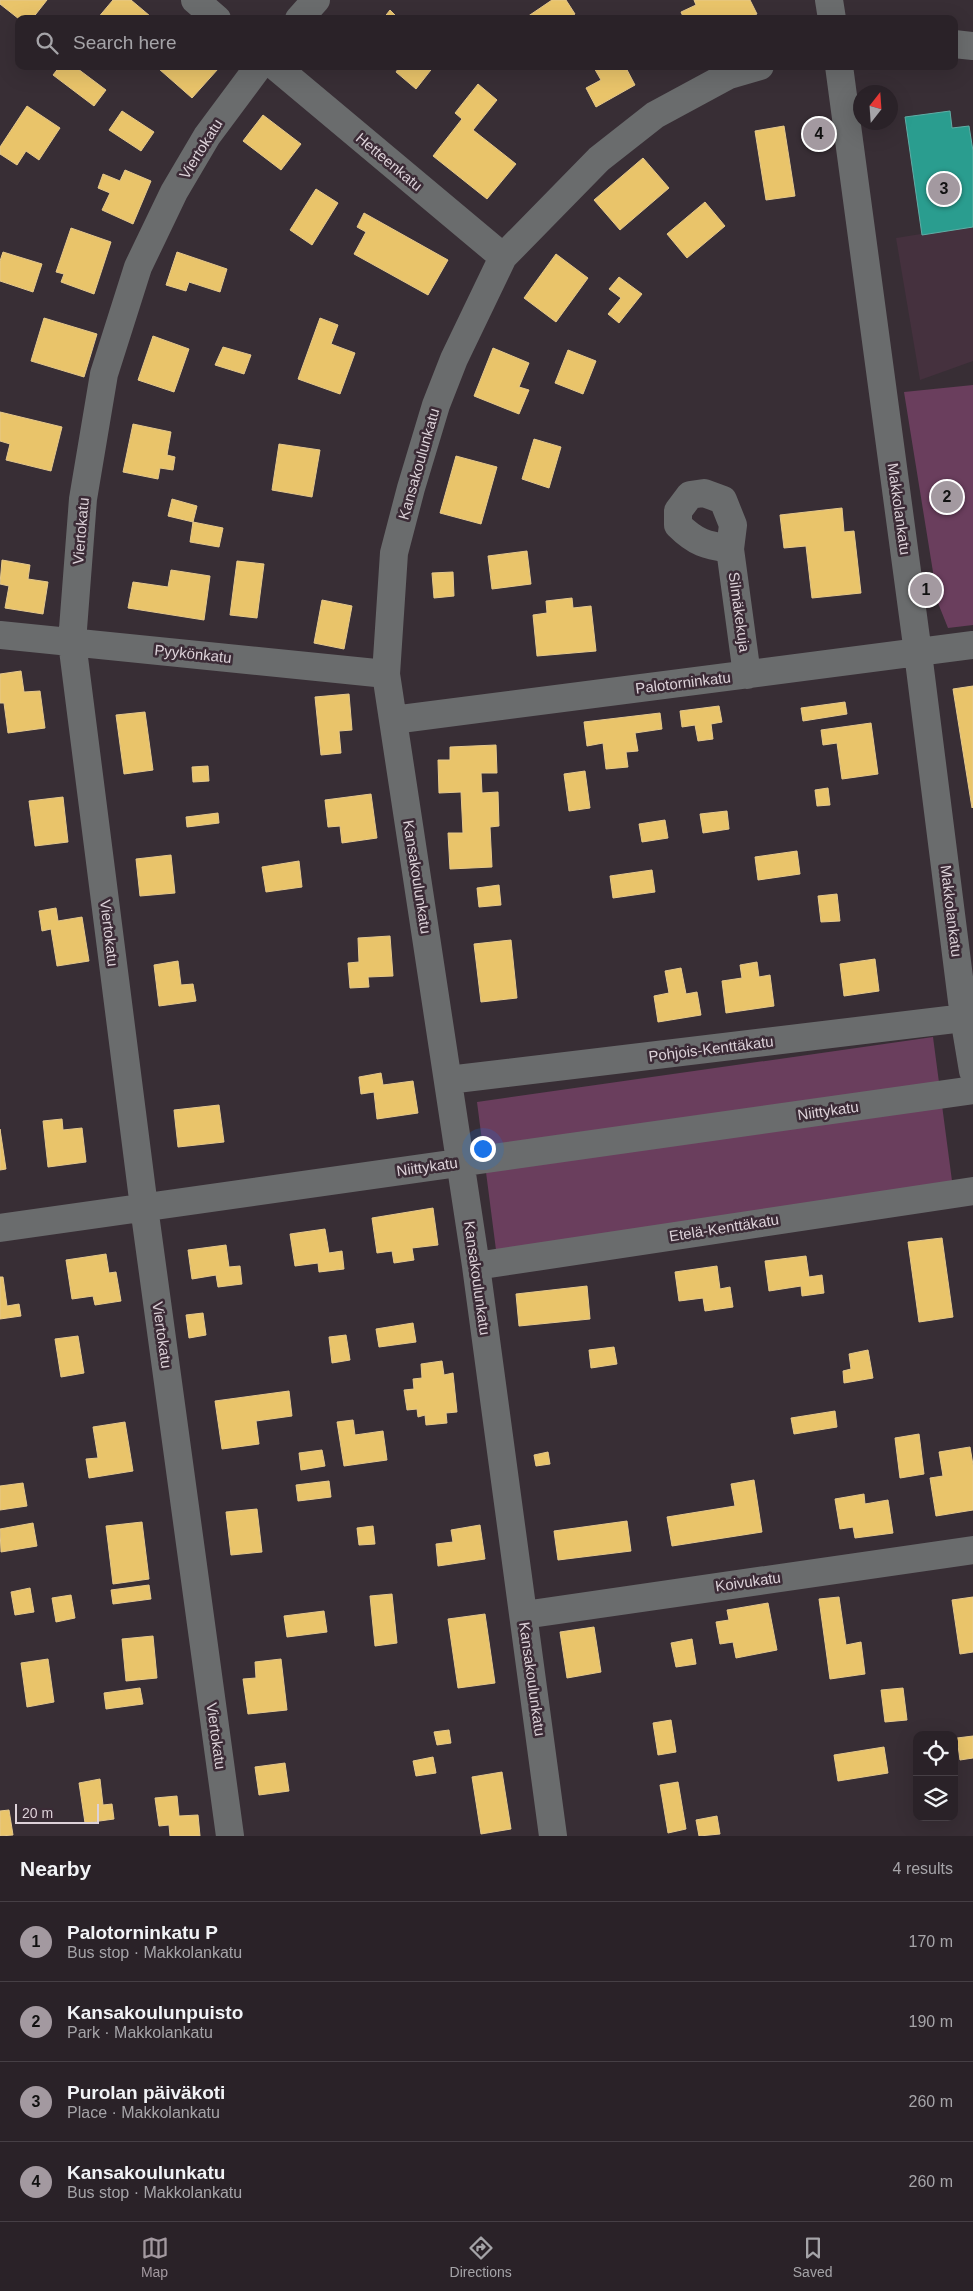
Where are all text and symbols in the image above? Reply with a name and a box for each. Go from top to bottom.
search box [15,15,958,70]
icon: search [33,29,61,57]
text: Search here [73,32,177,53]
north arrow [853,85,898,130]
pin: 4 [803,115,835,153]
street label: Viertokatu [176,116,226,182]
street label: Hetteenkatu [353,129,426,194]
pin: 3 [928,170,960,208]
street label: Kansakoulunkatu [394,406,443,522]
street label: Makkolankatu [885,462,914,556]
pin: 2 [931,478,963,516]
street label: Viertokatu [69,497,92,565]
street label: Silmäkekuja [725,571,754,654]
pin: 1 [910,571,942,609]
street label: Pyykönkatu [154,641,233,666]
street label: Palotorninkatu [634,668,732,697]
street label: Kansakoulunkatu [400,819,435,935]
street label: Makkolankatu [937,864,966,958]
street label: Viertokatu [97,899,122,967]
street label: Pohjois-Kenttäkatu [647,1032,774,1065]
street label: Niittykatu [796,1098,860,1123]
your location [470,1136,496,1162]
street label: Niittykatu [395,1154,459,1179]
street label: Etelä-Kenttäkatu [668,1210,780,1245]
street label: Kansakoulunkatu [461,1220,494,1336]
street label: Viertokatu [149,1300,176,1369]
street label: Koivukatu [714,1569,782,1595]
street label: Kansakoulunkatu [516,1621,549,1737]
street label: Viertokatu [203,1701,230,1770]
map controls [913,1731,958,1821]
button: locate [913,1731,958,1776]
button: layers [913,1776,958,1821]
scale bar [15,1801,99,1824]
text: 20 m [22,1805,53,1821]
text: Nearby [20,1857,91,1880]
text: 4 results [893,1860,953,1877]
text: Palotorninkatu P [67,1922,218,1943]
text: 1 [32,1933,40,1950]
text: 170 m [909,1933,953,1950]
text: Bus stop · Makkolankatu [67,1944,242,1961]
text: Kansakoulunpuisto [67,2002,243,2023]
text: 2 [32,2013,40,2030]
text: 190 m [909,2013,953,2030]
text: Park · Makkolankatu [67,2024,213,2041]
text: Purolan päiväkoti [67,2082,225,2103]
text: 3 [32,2093,40,2110]
text: 260 m [909,2093,953,2110]
text: Place · Makkolankatu [67,2104,220,2121]
text: Kansakoulunkatu [67,2162,225,2183]
text: 4 [32,2173,40,2190]
text: 260 m [909,2173,953,2190]
text: Bus stop · Makkolankatu [67,2184,242,2201]
tab: Map [141,2234,169,2280]
tab: Directions [450,2234,512,2280]
tab: Saved [793,2234,832,2280]

